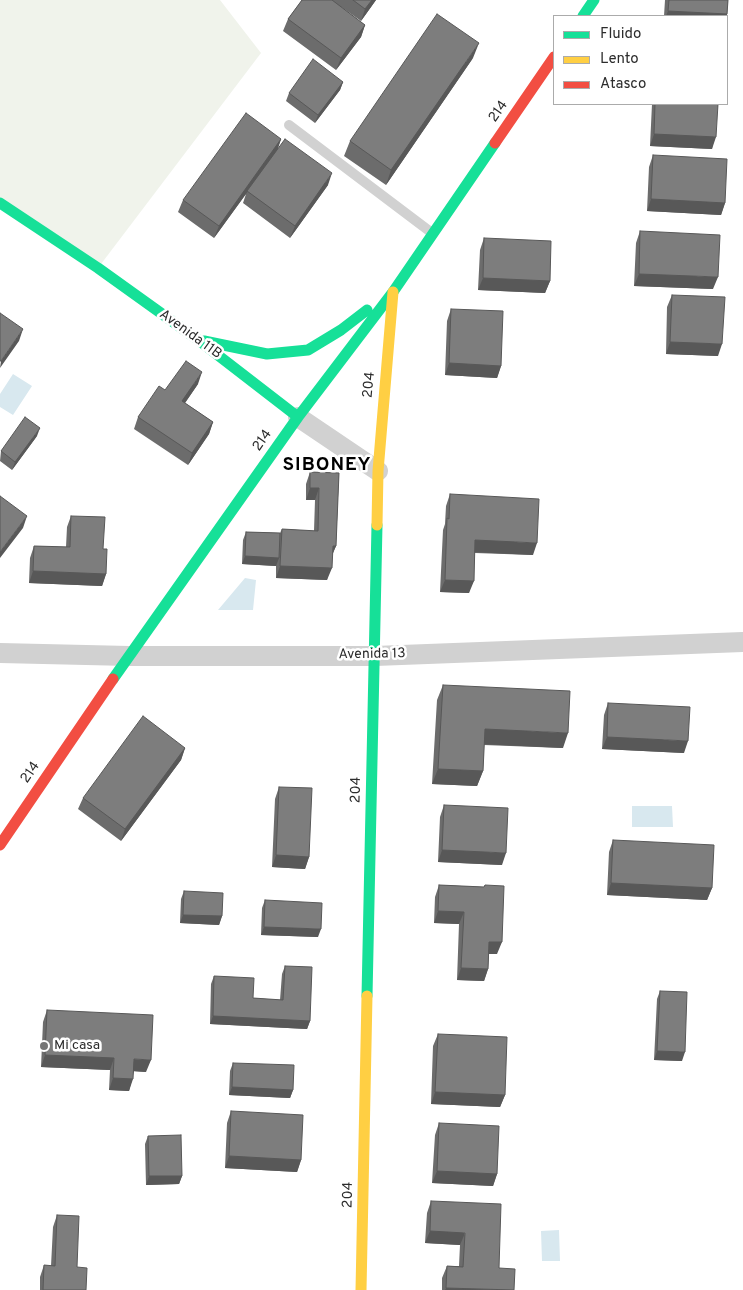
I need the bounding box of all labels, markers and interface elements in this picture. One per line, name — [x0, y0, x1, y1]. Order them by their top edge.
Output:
legend — [553, 15, 728, 105]
text: Fluido — [600, 25, 641, 44]
text: Lento — [600, 50, 639, 69]
text: Atasco — [600, 75, 646, 94]
street label: 214 — [486, 98, 512, 126]
street label: Avenida 11B — [155, 307, 225, 363]
street label: 204 — [360, 371, 380, 399]
street label: 214 — [250, 427, 276, 455]
district label: SIBONEY — [282, 455, 372, 477]
street label: Avenida 13 — [338, 646, 406, 664]
street label: 214 — [18, 759, 44, 787]
street label: 204 — [348, 777, 366, 803]
place label: Mi casa — [54, 1038, 100, 1054]
marker: Mi casa — [38, 1040, 50, 1052]
street label: 204 — [340, 1182, 358, 1208]

